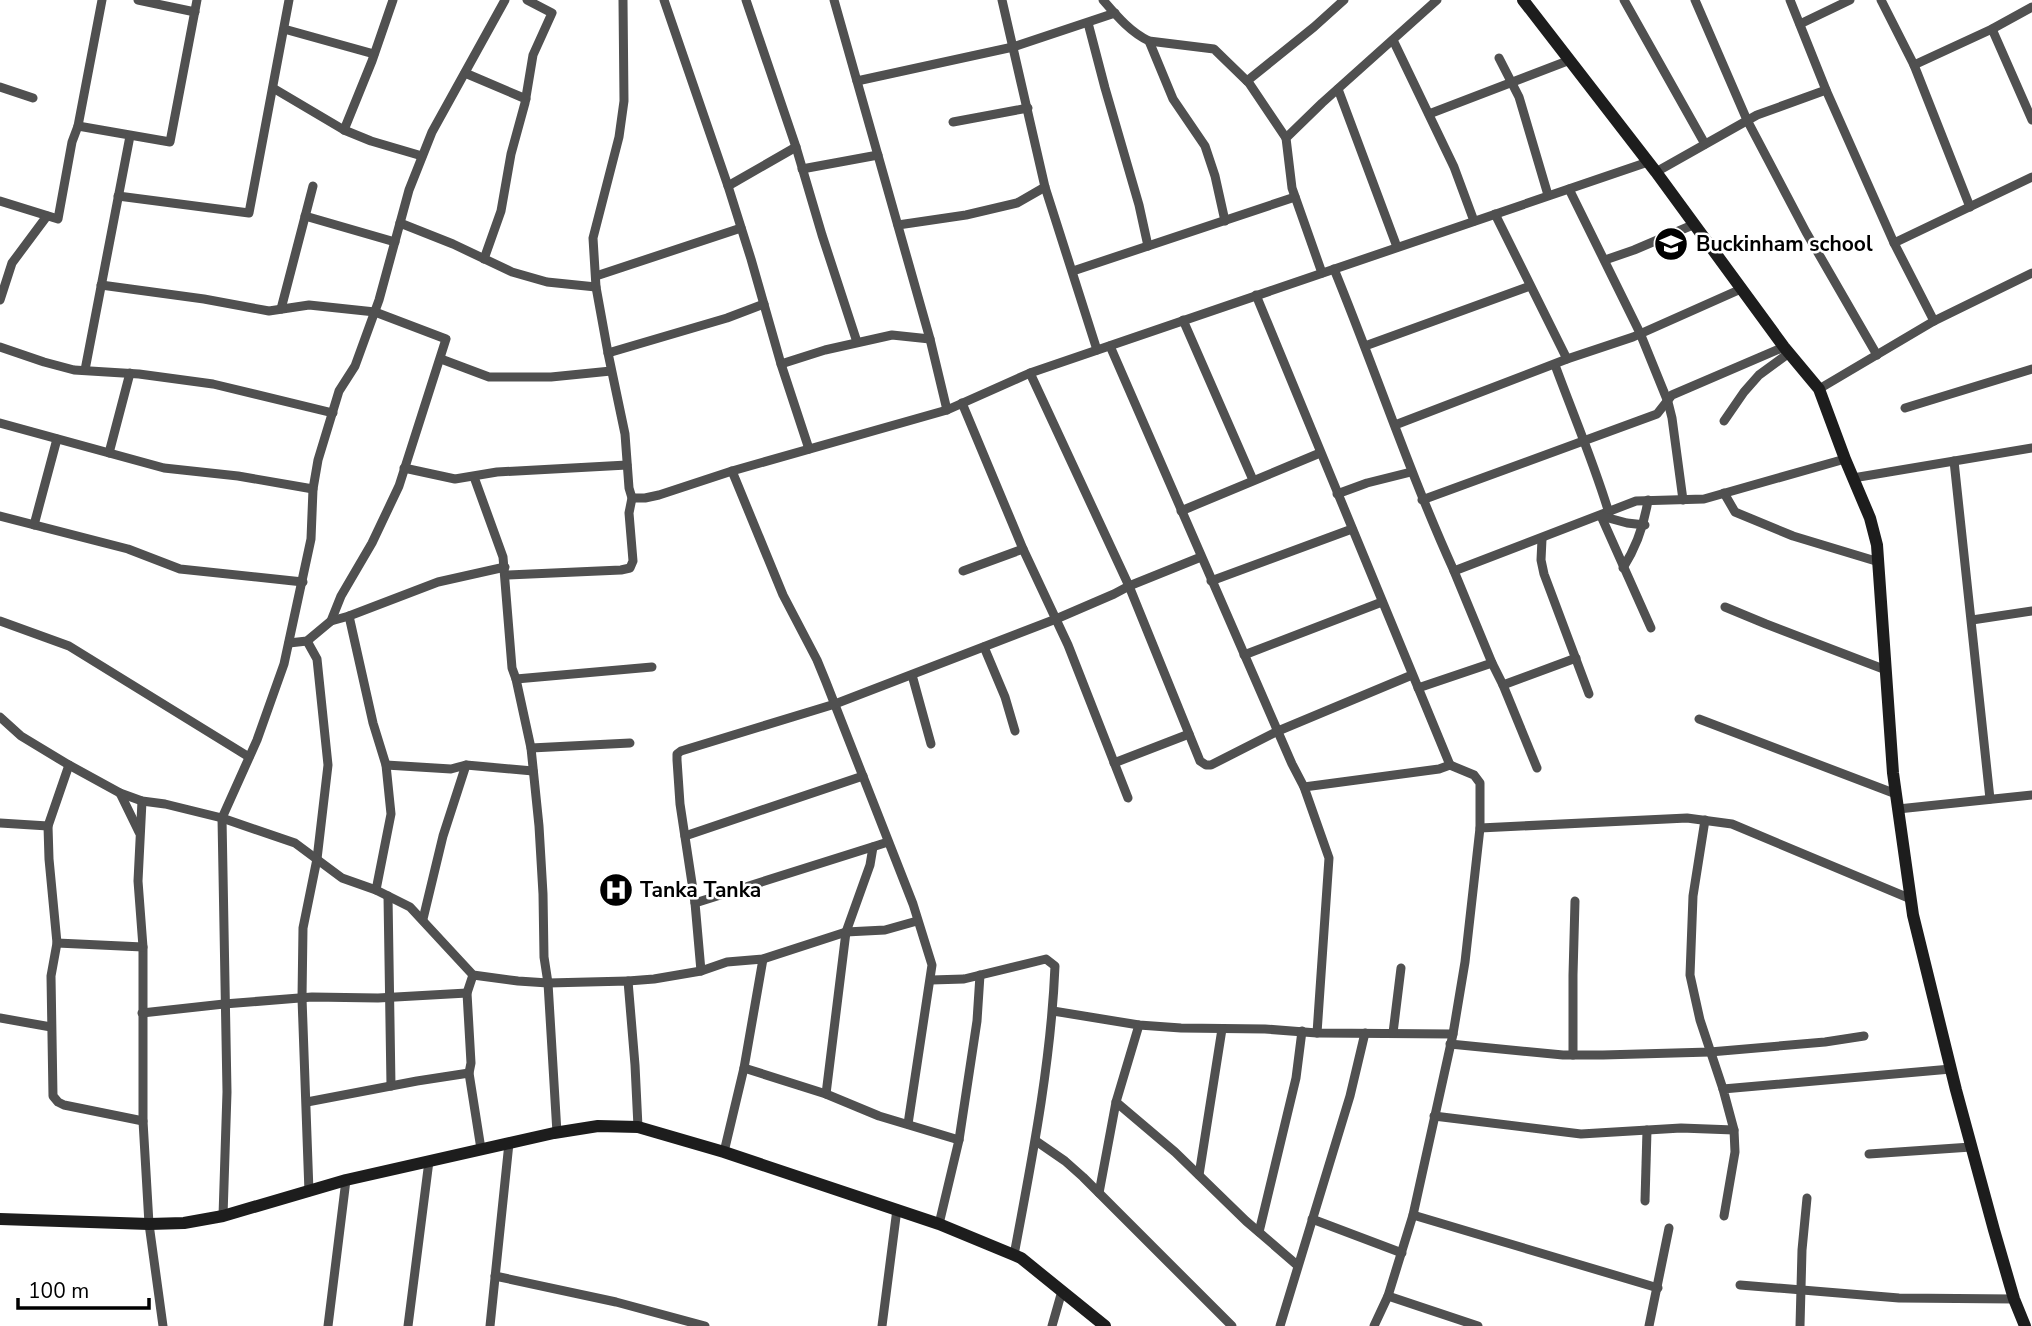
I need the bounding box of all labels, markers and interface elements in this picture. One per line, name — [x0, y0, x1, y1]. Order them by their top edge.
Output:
school or university icon: Buckinham school — [1652, 225, 1690, 263]
place label: Buckinham school — [1696, 230, 1873, 258]
hospital icon: Tanka Tanka — [597, 871, 635, 909]
place label: Tanka Tanka — [640, 876, 761, 904]
scale bar — [18, 1266, 149, 1310]
text: 100 m — [28, 1277, 89, 1305]

